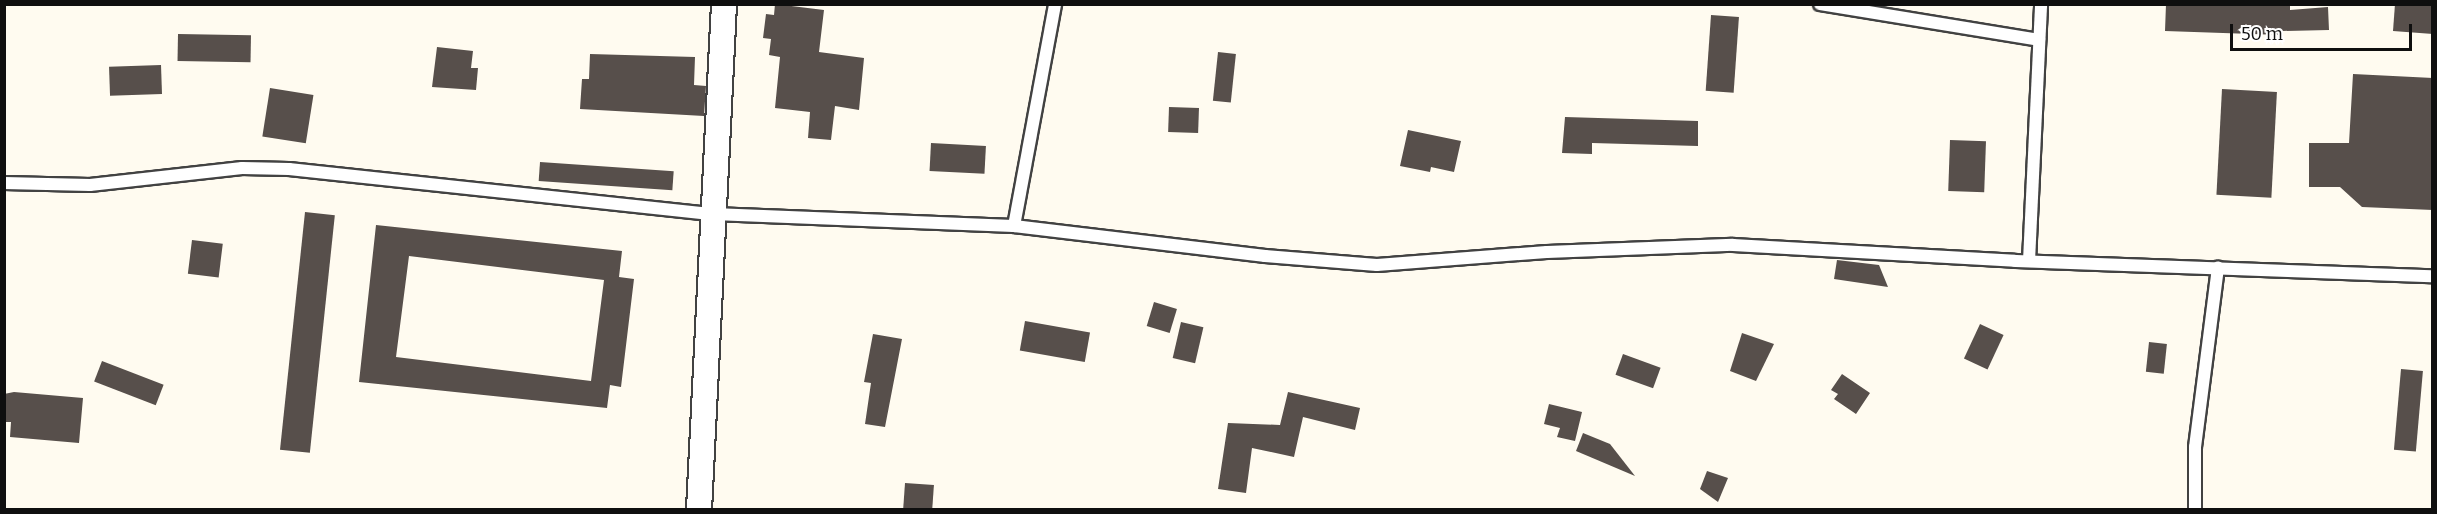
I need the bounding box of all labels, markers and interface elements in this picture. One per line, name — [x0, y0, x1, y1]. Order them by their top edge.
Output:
scale bar — [2233, 12, 2414, 50]
text: 50 m — [2241, 23, 2283, 45]

